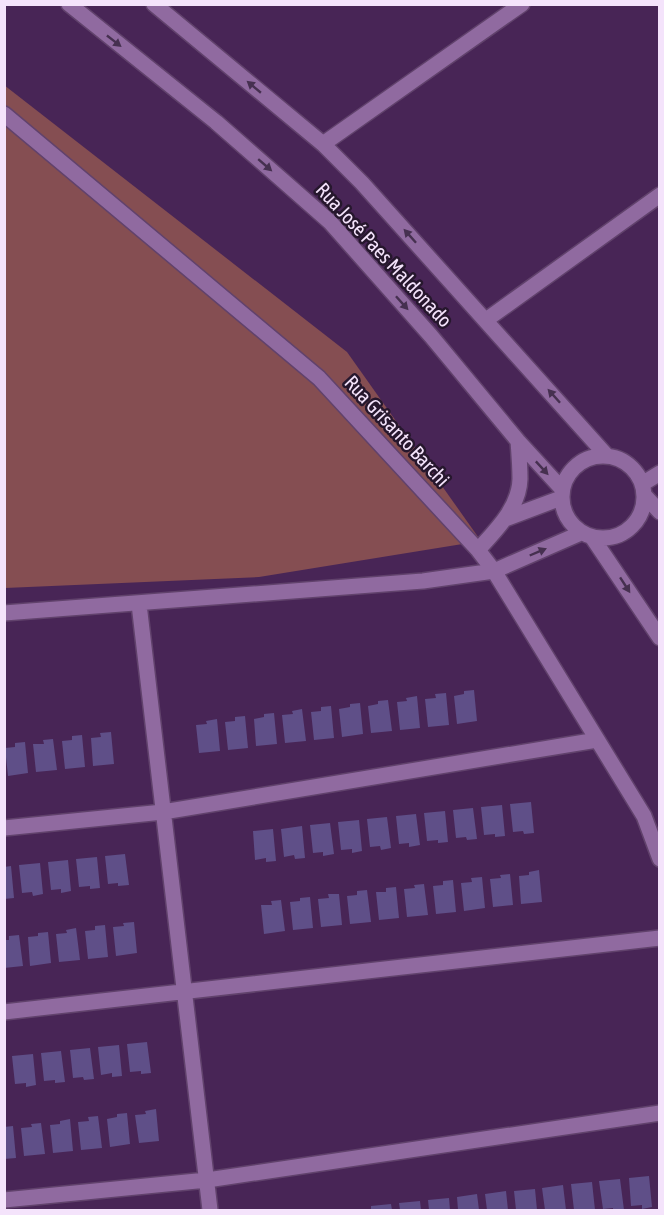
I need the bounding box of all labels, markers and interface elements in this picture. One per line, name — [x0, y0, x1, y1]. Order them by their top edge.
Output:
one-way arrow — [107, 35, 122, 47]
one-way arrow — [247, 81, 262, 94]
one-way arrow — [257, 158, 272, 171]
street label: Rua José Paes Maldonado — [312, 178, 457, 331]
one-way arrow — [403, 228, 417, 243]
one-way arrow — [395, 295, 408, 310]
street label: Rua Grisanto Barchi — [340, 371, 455, 491]
one-way arrow — [548, 389, 562, 403]
one-way arrow — [535, 460, 549, 475]
one-way arrow — [529, 548, 546, 557]
one-way arrow — [620, 577, 631, 594]

